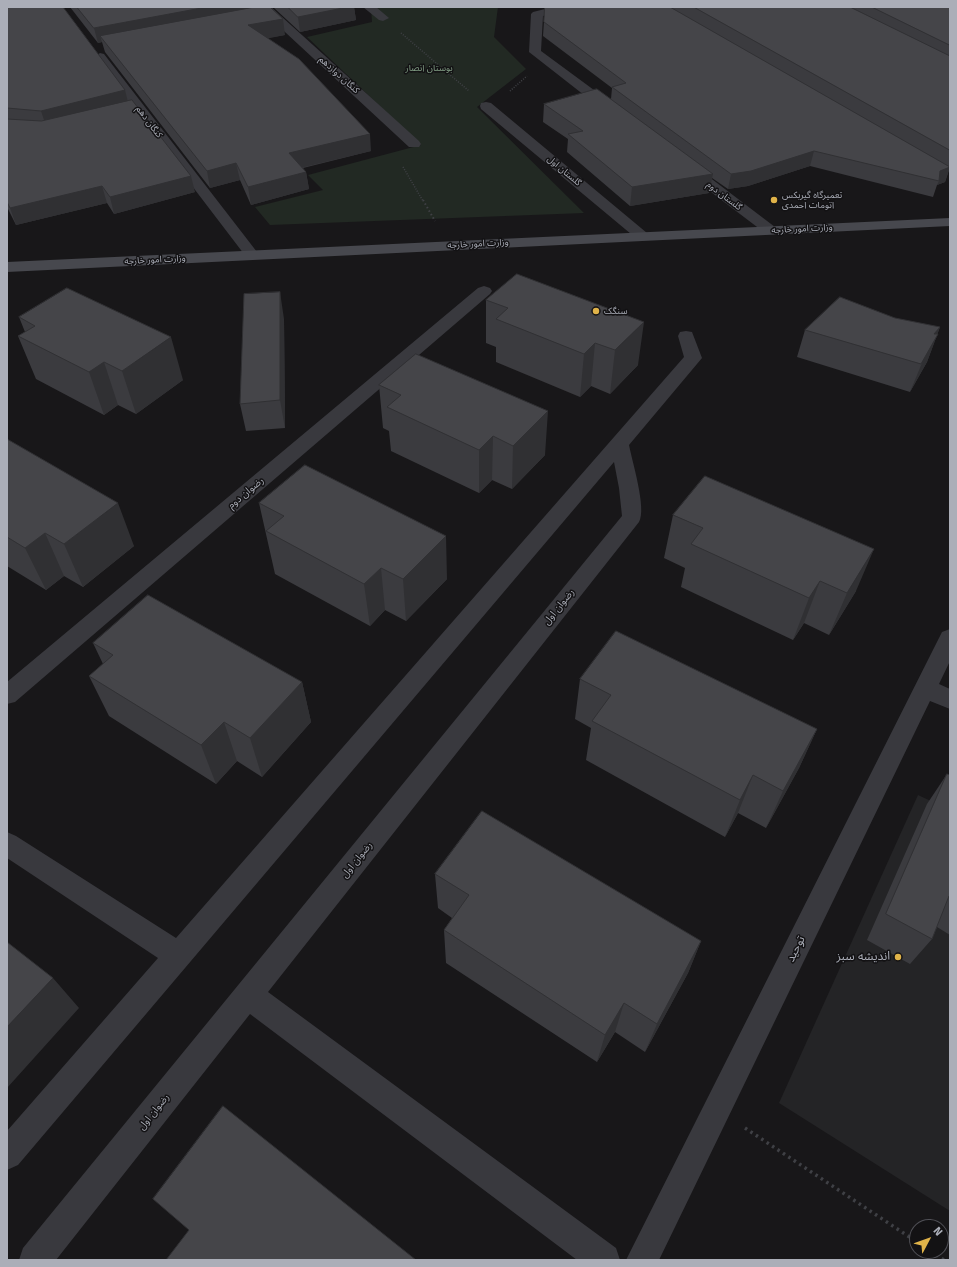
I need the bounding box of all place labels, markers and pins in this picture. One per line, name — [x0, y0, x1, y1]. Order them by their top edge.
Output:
place label: تعمیرگاه گیربکس اتومات احمدی — [782, 190, 842, 211]
marker: تعمیرگاه گیربکس اتومات احمدی — [769, 195, 779, 205]
marker: سنگک — [591, 306, 601, 316]
place label: سنگک — [604, 306, 627, 316]
place label: اندیشه سبز — [836, 950, 890, 964]
marker: اندیشه سبز — [893, 952, 903, 962]

